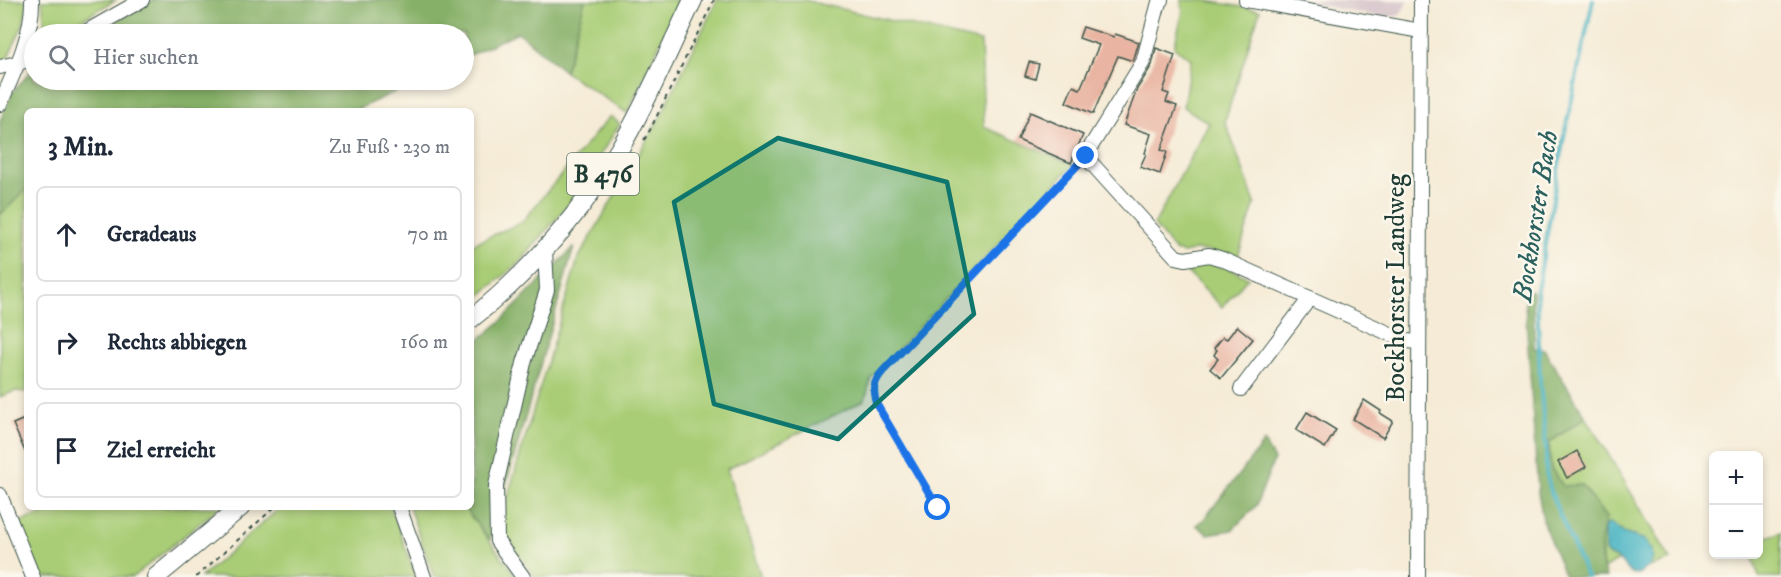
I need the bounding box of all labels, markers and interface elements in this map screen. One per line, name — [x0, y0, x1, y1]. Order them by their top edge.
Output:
search box — [24, 24, 474, 90]
icon: search — [45, 41, 78, 74]
text: Hier suchen — [93, 44, 199, 71]
water label: Bockhorster Bach — [1506, 128, 1566, 305]
text: 3 Min. — [48, 131, 113, 164]
text: Zu Fuß · 230 m — [329, 135, 450, 160]
route end — [1072, 142, 1098, 168]
road number: B 476 — [567, 153, 639, 195]
street label: Bockhorster Landweg — [1380, 174, 1413, 402]
icon: ahead — [50, 218, 83, 251]
text: Geradeaus — [107, 221, 196, 248]
text: 70 m — [407, 222, 448, 247]
icon: right — [50, 326, 83, 359]
text: Rechts abbiegen — [107, 329, 247, 356]
text: 160 m — [400, 330, 448, 355]
icon: arrive — [50, 434, 83, 467]
text: Ziel erreicht — [107, 437, 215, 464]
map controls — [1709, 451, 1763, 559]
button: + — [1709, 451, 1763, 505]
route start — [924, 494, 950, 520]
button: − — [1709, 505, 1763, 559]

